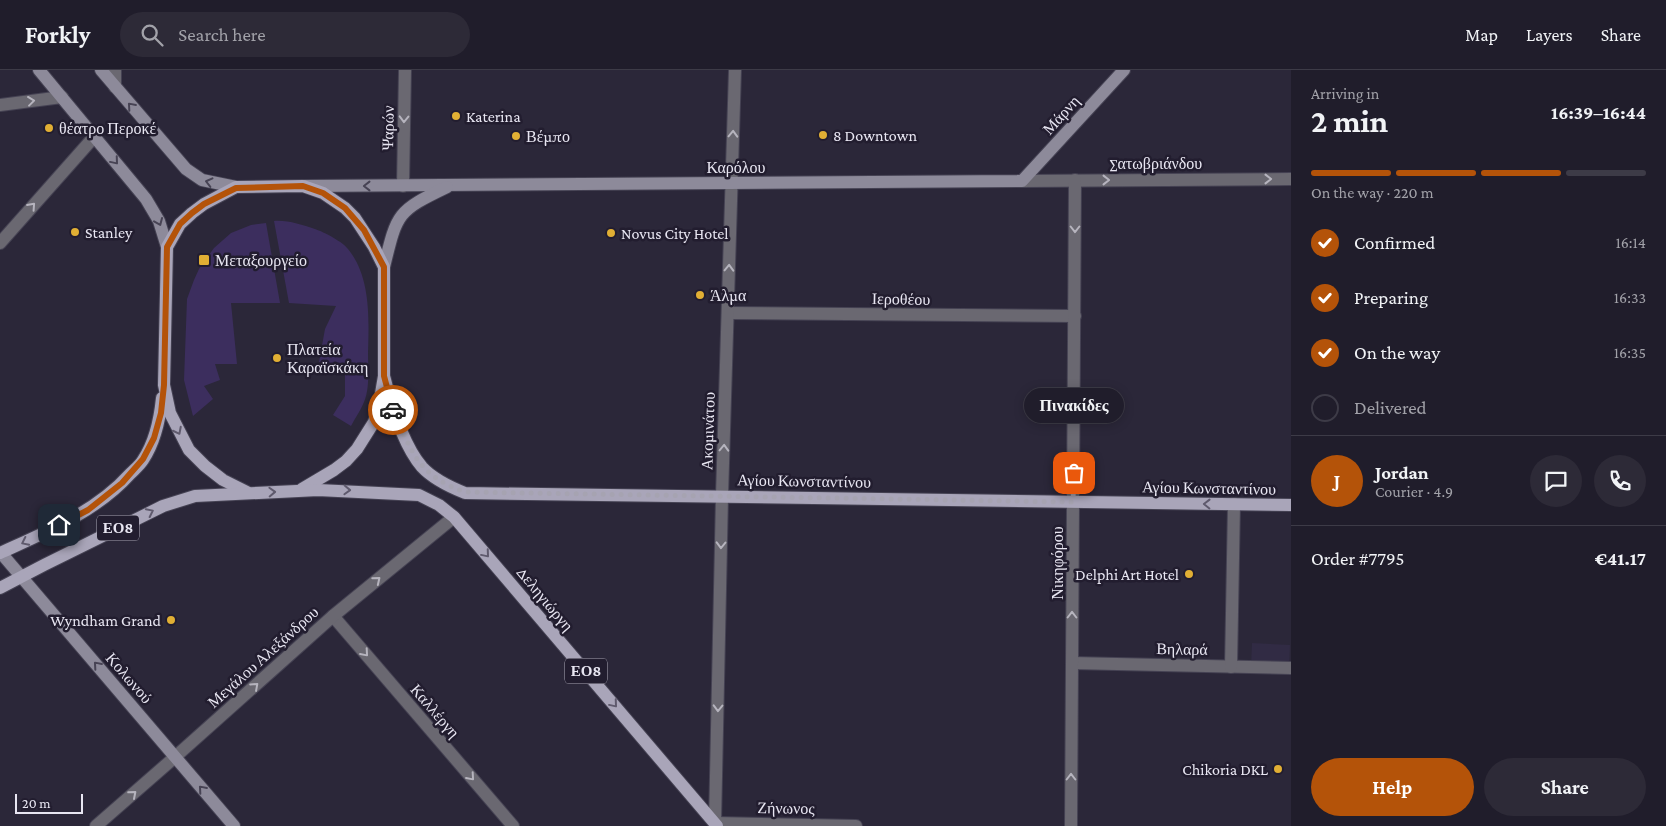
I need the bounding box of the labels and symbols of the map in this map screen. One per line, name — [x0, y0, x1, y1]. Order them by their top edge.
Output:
street label: Μάρνη — [1039, 92, 1084, 139]
one-way arrow — [27, 96, 35, 107]
one-way arrow — [128, 102, 137, 111]
street label: Ψαρών — [379, 105, 398, 151]
place label: Katerina — [466, 108, 521, 125]
marker: Katerina — [450, 110, 462, 122]
one-way arrow — [399, 115, 409, 123]
place label: θέατρο Περοκέ — [59, 120, 157, 138]
marker: θέατρο Περοκέ — [43, 122, 55, 134]
place label: 8 Downtown — [833, 127, 917, 144]
place label: Βέμπο — [526, 128, 570, 146]
marker: 8 Downtown — [817, 129, 829, 141]
marker: Βέμπο — [510, 130, 522, 142]
one-way arrow — [728, 130, 738, 138]
street label: Σατωβριάνδου — [1110, 155, 1202, 173]
one-way arrow — [109, 156, 118, 165]
street label: Καρόλου — [706, 159, 766, 177]
one-way arrow — [1265, 174, 1273, 184]
one-way arrow — [1102, 175, 1110, 185]
one-way arrow — [206, 177, 214, 187]
one-way arrow — [363, 181, 370, 191]
one-way arrow — [27, 203, 36, 212]
one-way arrow — [152, 217, 163, 226]
place label: Stanley — [85, 224, 133, 242]
place label: Novus City Hotel — [621, 225, 729, 243]
marker: Stanley — [69, 226, 81, 238]
one-way arrow — [1070, 226, 1080, 233]
marker: Novus City Hotel — [605, 227, 617, 239]
place label: Μεταξουργείο — [215, 252, 307, 270]
marker: Μεταξουργείο — [197, 253, 211, 267]
one-way arrow — [724, 263, 734, 271]
place label: Άλμα — [710, 287, 747, 305]
marker: Άλμα — [694, 289, 706, 301]
street label: Ιεροθέου — [872, 290, 930, 309]
place label: Πλατεία Καραϊσκάκη — [287, 341, 368, 377]
marker: Πλατεία Καραϊσκάκη — [271, 352, 283, 364]
courier — [368, 385, 418, 435]
callout: Πινακίδες — [1024, 388, 1124, 423]
street label: Ακομινάτου — [698, 392, 719, 470]
one-way arrow — [172, 426, 182, 435]
one-way arrow — [718, 443, 729, 451]
pin — [1053, 452, 1095, 494]
street label: Αγίου Κωνσταντίνου — [737, 471, 871, 492]
street label: Αγίου Κωνσταντίνου — [1142, 478, 1276, 499]
one-way arrow — [343, 485, 351, 496]
one-way arrow — [269, 486, 277, 497]
one-way arrow — [1203, 499, 1211, 509]
pin — [38, 504, 80, 546]
one-way arrow — [145, 508, 154, 518]
road number: ΕΟ8 — [97, 516, 139, 540]
street label: Νικηφόρου — [1049, 526, 1067, 600]
one-way arrow — [21, 535, 30, 546]
one-way arrow — [716, 542, 726, 549]
one-way arrow — [480, 548, 488, 557]
street label: Δεληγιώργη — [513, 564, 577, 635]
place label: Delphi Art Hotel — [1075, 566, 1179, 584]
marker: Delphi Art Hotel — [1183, 568, 1195, 580]
one-way arrow — [372, 576, 381, 585]
street label: Μεγάλου Αλεξάνδρου — [204, 603, 322, 712]
one-way arrow — [1067, 611, 1077, 618]
place label: Wyndham Grand — [50, 612, 162, 630]
marker: Wyndham Grand — [165, 614, 177, 626]
street label: Βηλαρά — [1156, 640, 1209, 659]
one-way arrow — [359, 648, 368, 657]
street label: Κολωνού — [103, 649, 155, 707]
road number: ΕΟ8 — [565, 658, 607, 684]
one-way arrow — [94, 662, 103, 671]
street label: Καλλέργη — [407, 681, 463, 742]
one-way arrow — [249, 683, 258, 692]
one-way arrow — [608, 699, 617, 708]
one-way arrow — [712, 704, 723, 712]
place label: Chikoria DKL — [1182, 761, 1268, 778]
marker: Chikoria DKL — [1272, 763, 1284, 775]
one-way arrow — [465, 771, 474, 780]
one-way arrow — [1066, 773, 1076, 781]
one-way arrow — [200, 786, 208, 795]
scale bar — [15, 791, 82, 814]
one-way arrow — [127, 791, 136, 800]
street label: Ζήνωνος — [757, 799, 816, 818]

